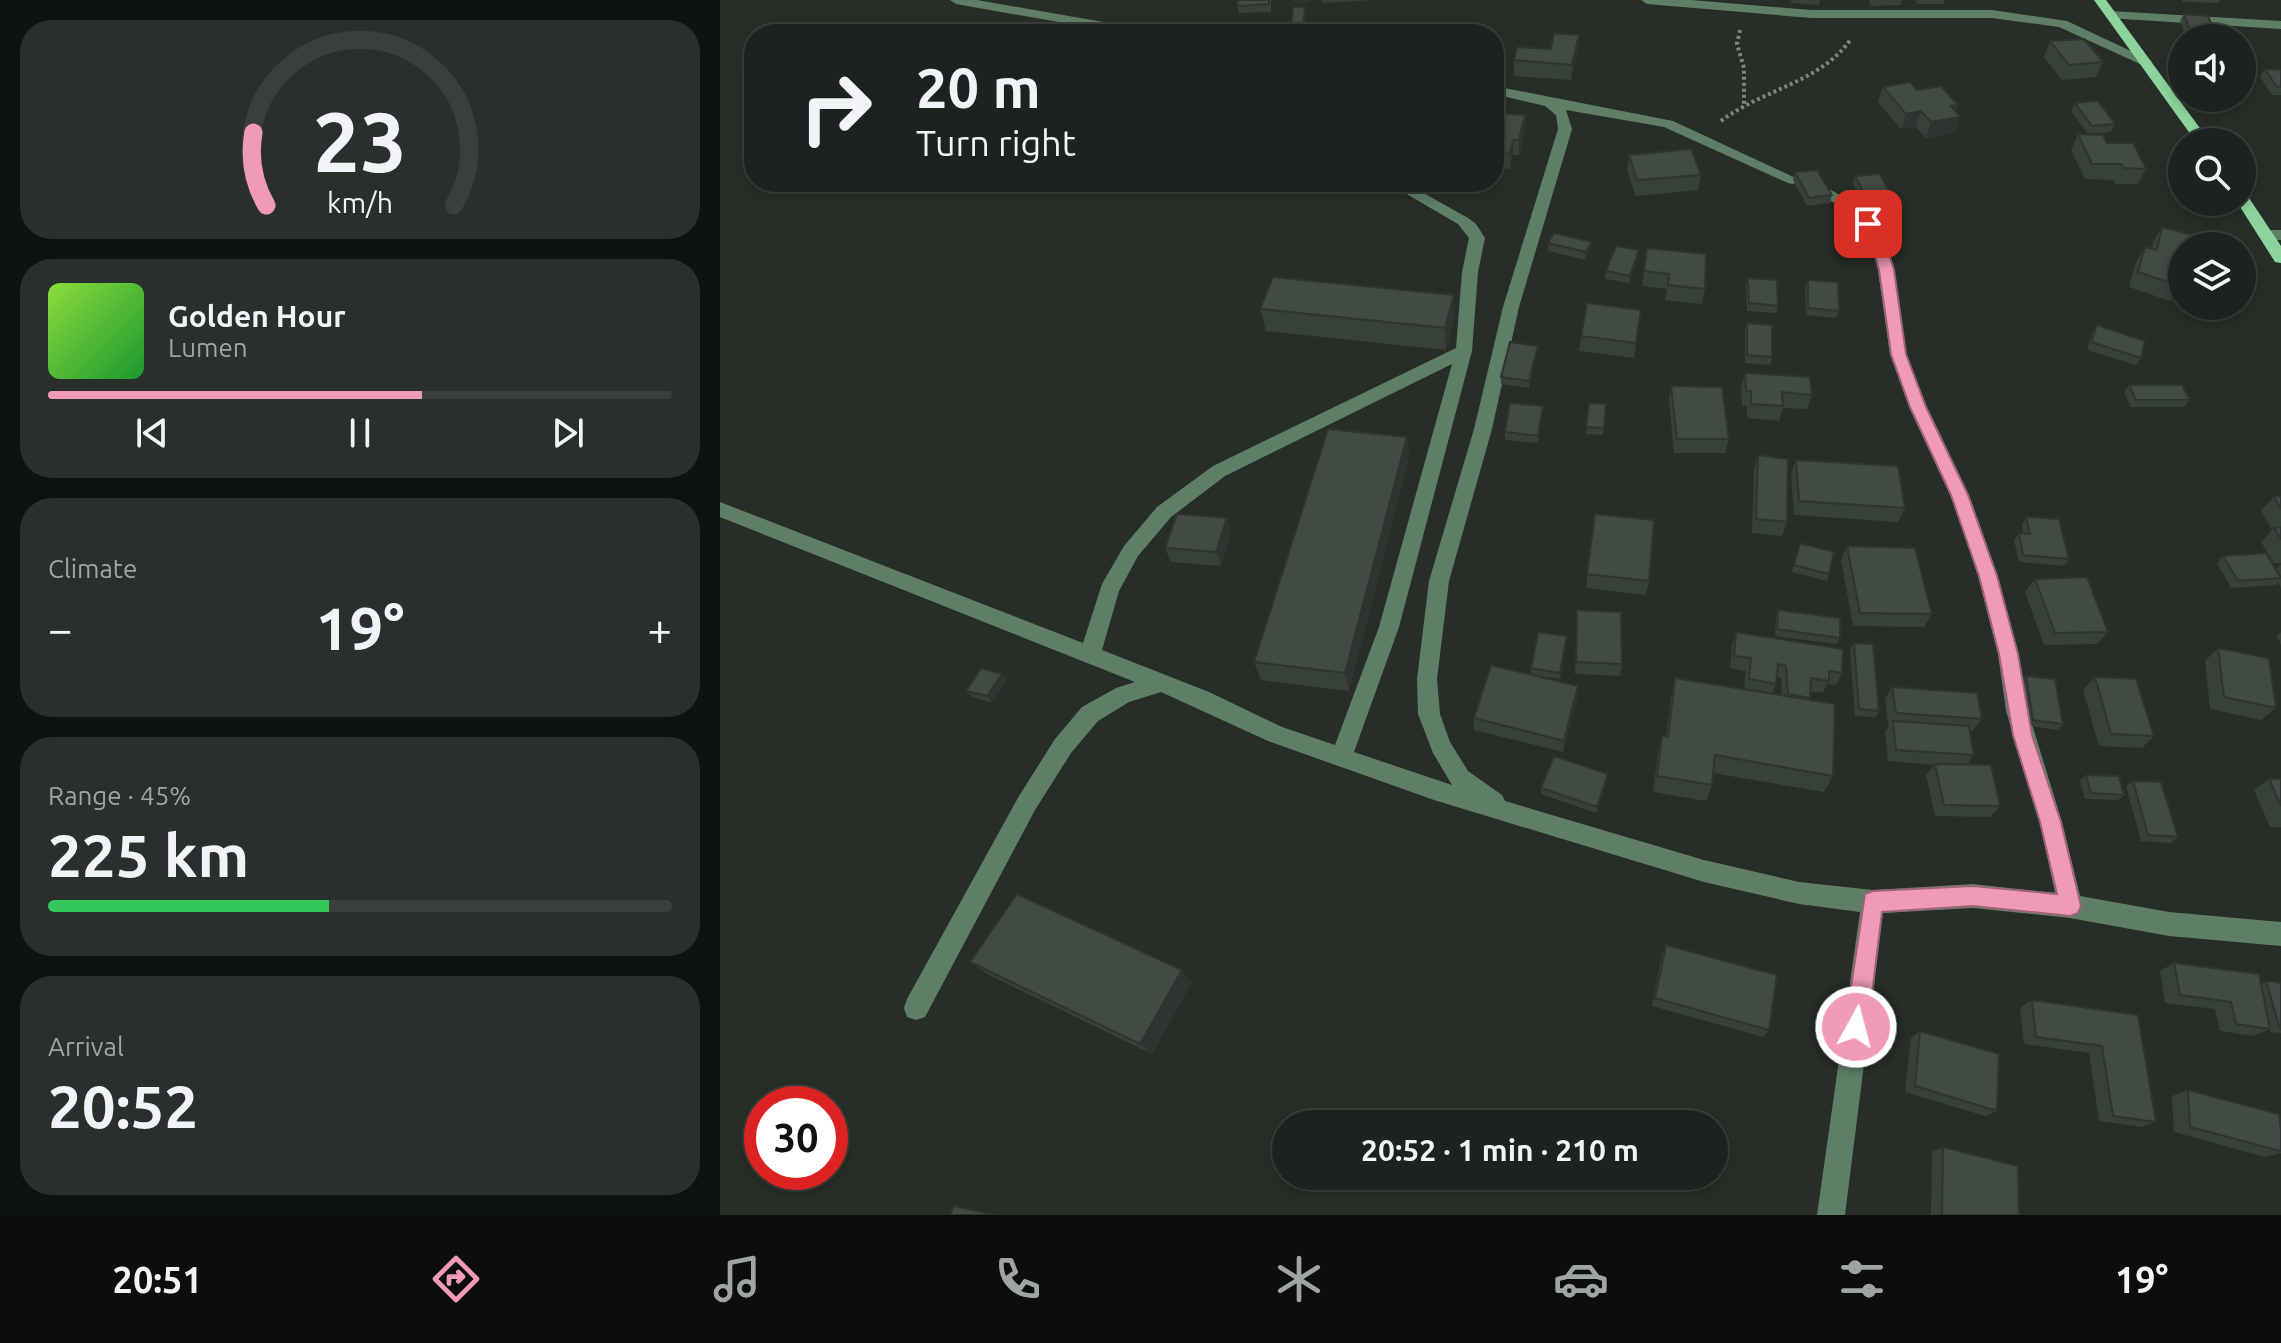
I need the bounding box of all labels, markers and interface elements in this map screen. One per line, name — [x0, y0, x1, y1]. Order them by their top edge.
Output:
map controls — [2168, 24, 2256, 320]
button: sound — [2168, 24, 2256, 112]
icon: right — [784, 56, 888, 160]
text: 20 m — [916, 56, 1041, 119]
text: 23 — [313, 93, 407, 187]
text: Turn right — [916, 122, 1076, 163]
button: search — [2168, 128, 2256, 216]
text: km/h — [327, 186, 393, 218]
pin — [1834, 190, 1902, 258]
icon: arrive — [1846, 202, 1890, 246]
button: layers — [2168, 232, 2256, 320]
text: Golden Hour — [168, 299, 346, 333]
text: Lumen — [168, 333, 248, 362]
icon: previous — [130, 411, 174, 455]
icon: pause — [338, 411, 382, 455]
icon: next — [546, 411, 590, 455]
text: Climate — [48, 554, 137, 583]
text: 19° — [316, 594, 404, 661]
text: − — [48, 604, 73, 653]
text: + — [647, 604, 672, 653]
text: Range · 45% — [48, 781, 191, 810]
text: 225 km — [48, 821, 249, 888]
position arrow — [1814, 985, 1898, 1069]
text: Arrival — [48, 1032, 124, 1061]
text: 20:52 — [48, 1072, 198, 1139]
speed limit sign: 30 — [744, 1086, 848, 1190]
text: 20:52 · 1 min · 210 m — [1361, 1133, 1639, 1167]
icon: directions — [428, 1251, 484, 1307]
icon: music — [709, 1251, 765, 1307]
icon: phone — [990, 1251, 1046, 1307]
icon: climate — [1271, 1251, 1327, 1307]
icon: car — [1553, 1251, 1609, 1307]
icon: filters — [1834, 1251, 1890, 1307]
text: 20:51 — [113, 1259, 203, 1300]
text: 19° — [2115, 1259, 2168, 1300]

